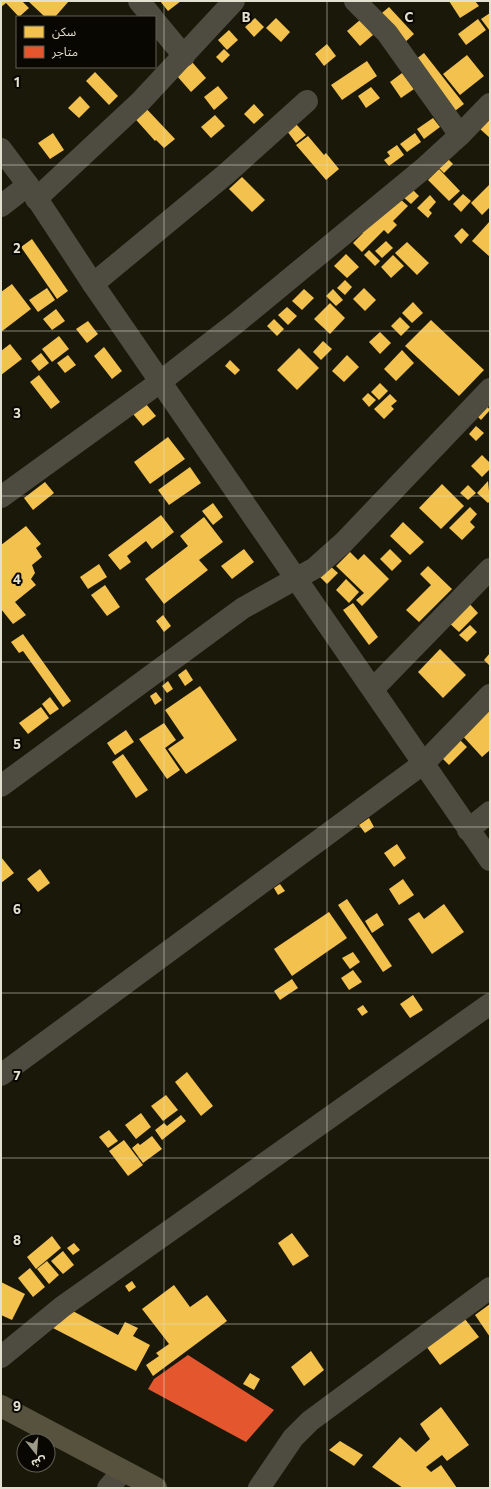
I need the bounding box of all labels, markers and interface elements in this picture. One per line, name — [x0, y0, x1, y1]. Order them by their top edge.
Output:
text: B — [242, 9, 251, 25]
text: C — [405, 9, 414, 25]
legend — [16, 16, 156, 68]
text: سكن — [52, 24, 76, 39]
text: متاجر — [51, 44, 78, 59]
text: 1 — [14, 74, 20, 90]
text: 2 — [13, 240, 21, 256]
text: 3 — [13, 405, 21, 421]
text: 4 — [13, 571, 21, 587]
text: 5 — [13, 736, 21, 752]
text: 6 — [13, 901, 21, 917]
text: 7 — [13, 1067, 21, 1083]
text: 8 — [13, 1232, 21, 1248]
text: 9 — [13, 1398, 21, 1414]
north arrow — [16, 1433, 56, 1473]
text: ش — [30, 1454, 48, 1471]

